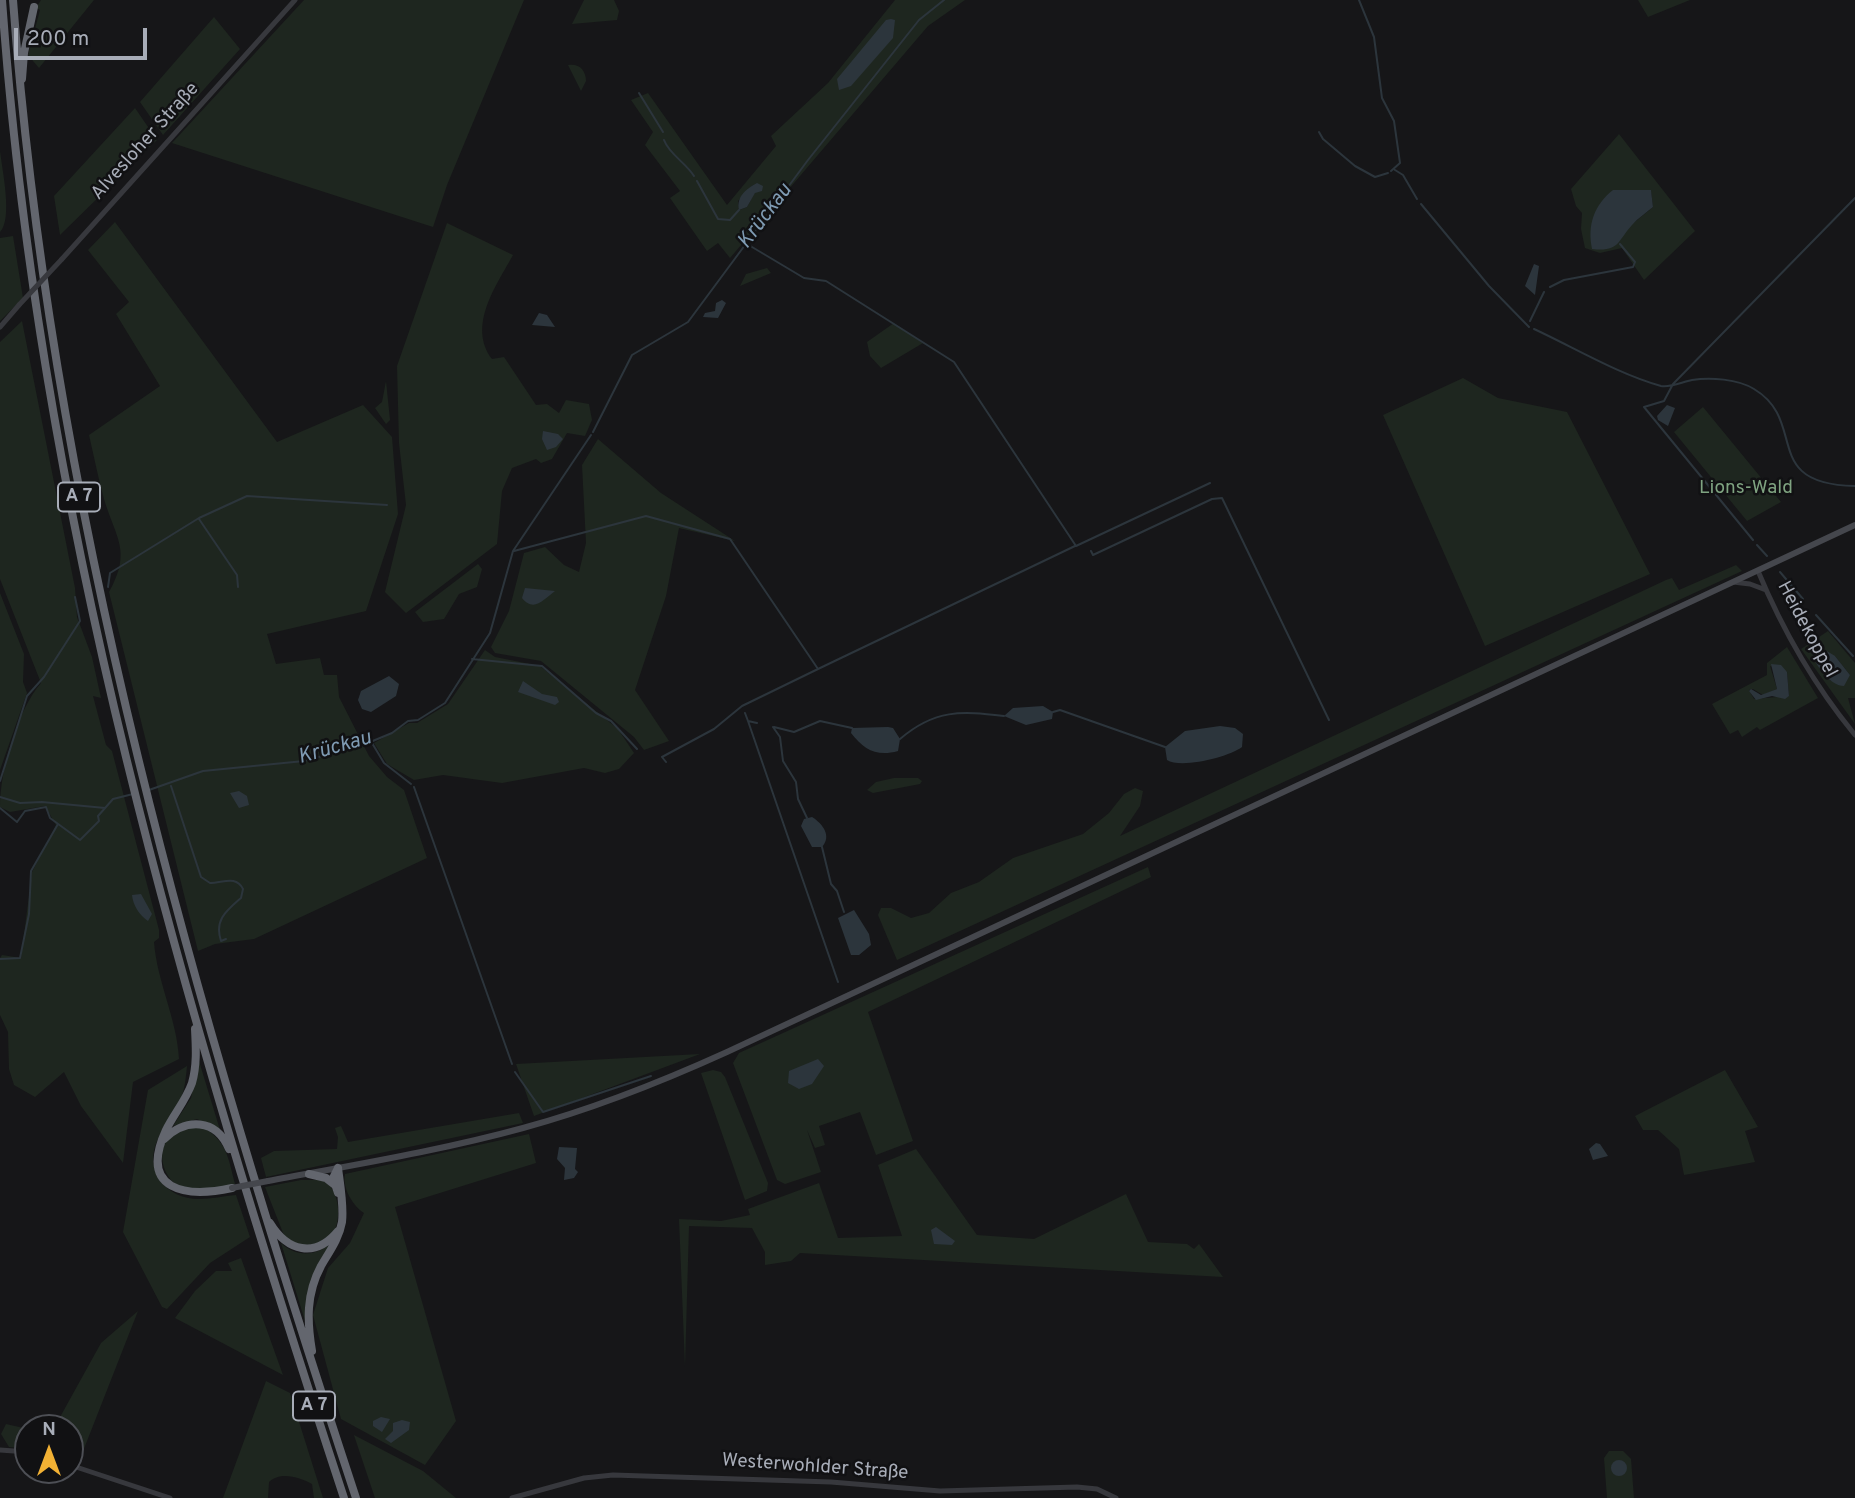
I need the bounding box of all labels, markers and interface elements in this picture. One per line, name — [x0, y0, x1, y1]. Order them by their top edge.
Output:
scale bar — [18, 14, 150, 58]
text: 200 m — [27, 26, 89, 53]
street label: Alvesloher Straße — [87, 78, 205, 206]
water label: Krückau — [733, 179, 799, 255]
park label: Lions-Wald — [1699, 478, 1793, 500]
road number: A 7 — [58, 482, 100, 512]
street label: Heidekoppel — [1771, 578, 1841, 682]
water label: Krückau — [295, 727, 375, 771]
road number: A 7 — [293, 1392, 335, 1420]
north arrow — [14, 1414, 84, 1484]
text: N — [42, 1418, 56, 1442]
street label: Westerwohlder Straße — [721, 1450, 909, 1486]

